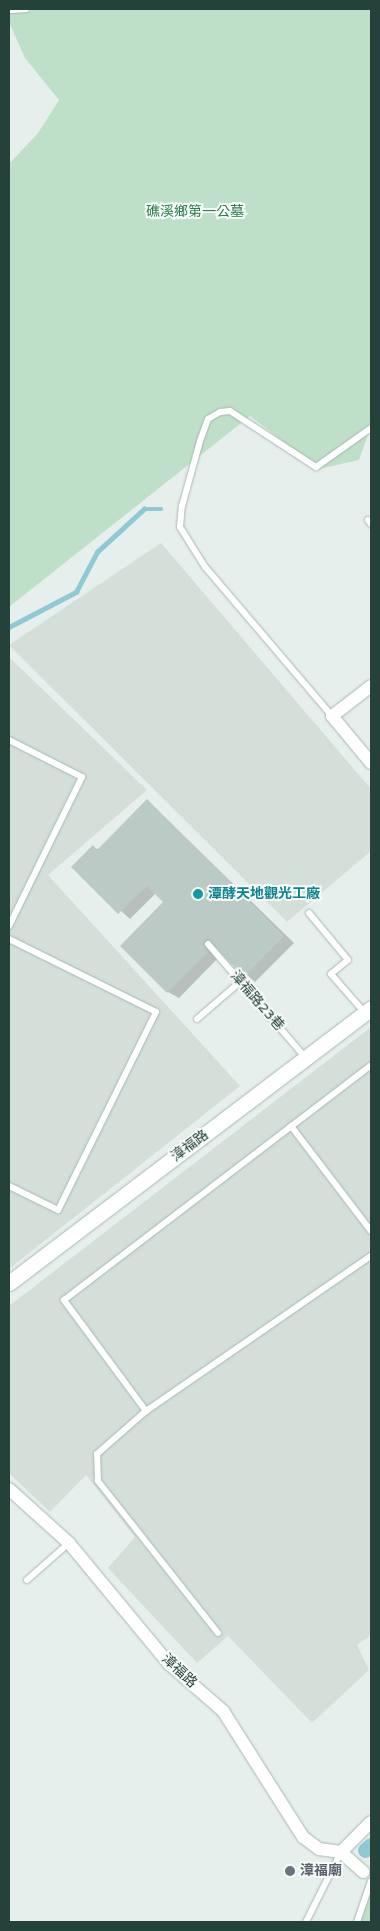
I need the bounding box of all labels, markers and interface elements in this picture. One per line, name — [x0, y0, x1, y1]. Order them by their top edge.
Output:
park label: 礁溪鄉第一公墓 — [146, 204, 244, 220]
place label: 潭酵天地觀光工廠 — [208, 886, 320, 902]
marker: 潭酵天地觀光工廠 — [192, 888, 204, 900]
street label: 漳福路23巷 — [227, 968, 287, 1034]
street label: 漳福路 — [168, 1127, 212, 1165]
street label: 漳福路 — [158, 1651, 200, 1691]
place label: 漳福廟 — [300, 1863, 342, 1879]
marker: 漳福廟 — [284, 1865, 296, 1877]

